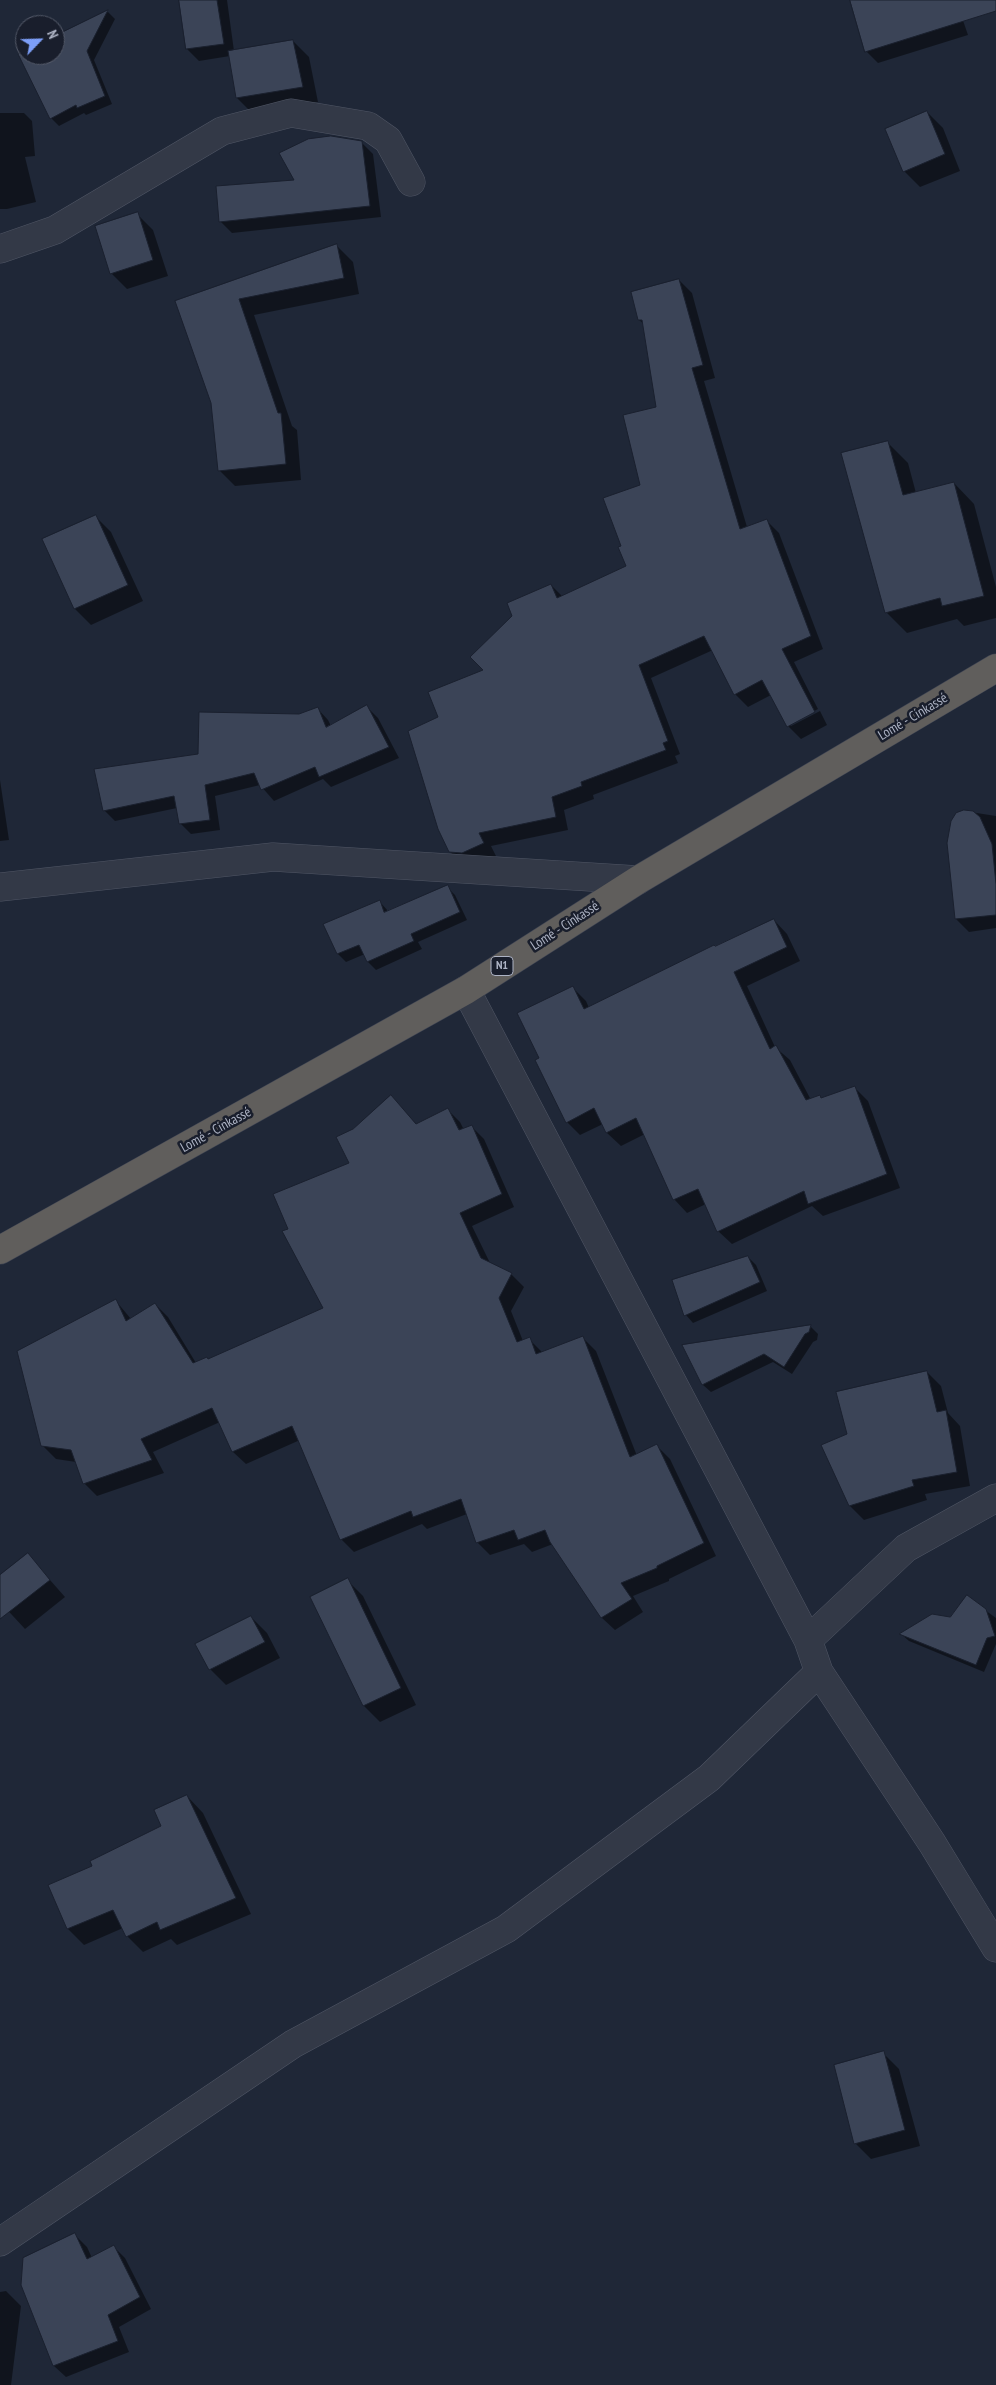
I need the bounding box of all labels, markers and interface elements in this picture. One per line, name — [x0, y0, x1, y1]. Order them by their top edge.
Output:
north arrow — [15, 15, 65, 65]
text: N — [43, 27, 63, 41]
street label: Lomé - Cinkassé — [875, 690, 951, 744]
street label: Lomé - Cinkassé — [528, 898, 602, 954]
road number: N1 — [491, 956, 513, 976]
street label: Lomé - Cinkassé — [178, 1104, 254, 1156]

